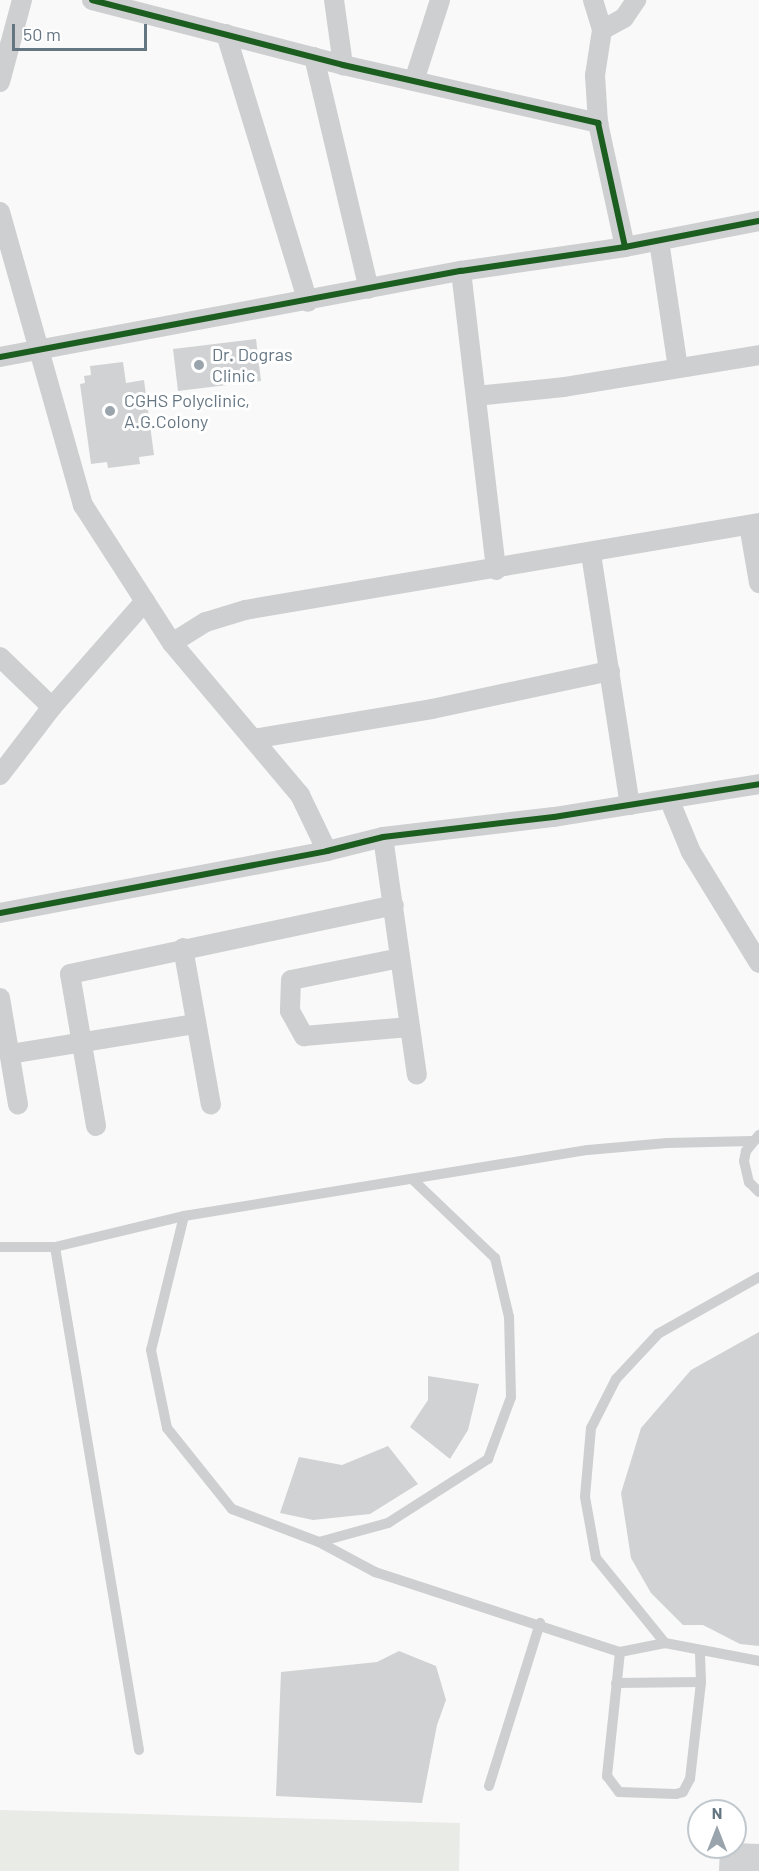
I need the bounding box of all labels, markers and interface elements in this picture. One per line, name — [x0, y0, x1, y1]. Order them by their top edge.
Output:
scale bar — [15, 12, 150, 50]
text: 50 m — [23, 23, 61, 45]
place label: Dr. Dogras Clinic — [212, 344, 293, 386]
marker: Dr. Dogras Clinic — [190, 356, 208, 374]
place label: CGHS Polyclinic, A.G.Colony — [124, 390, 250, 432]
marker: CGHS Polyclinic, A.G.Colony — [101, 402, 119, 420]
north arrow — [687, 1799, 747, 1859]
text: N — [712, 1803, 722, 1822]

